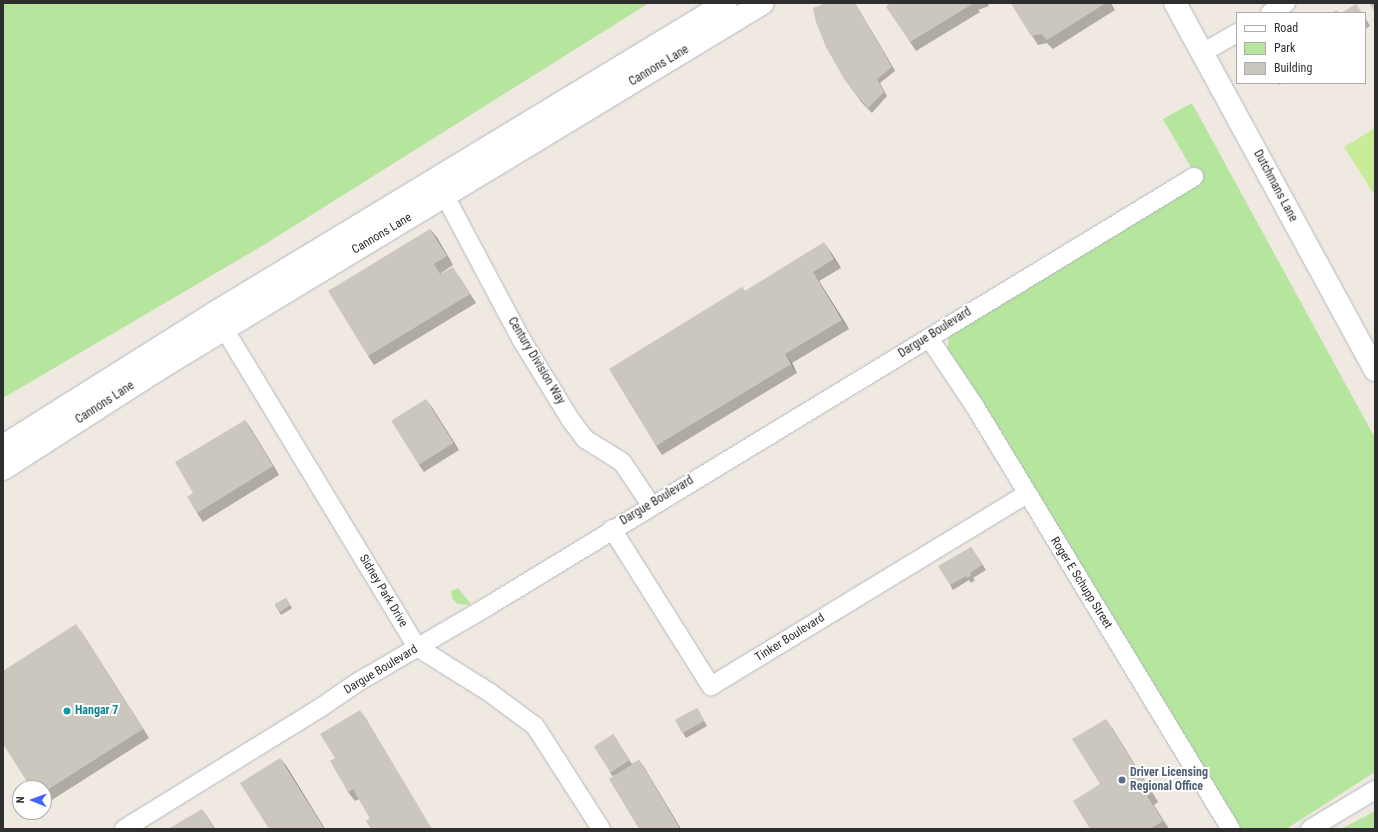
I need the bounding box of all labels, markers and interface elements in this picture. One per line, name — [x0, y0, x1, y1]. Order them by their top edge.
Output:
legend — [1236, 12, 1366, 84]
text: Road — [1274, 21, 1298, 35]
text: Park — [1274, 41, 1295, 55]
street label: Cannons Lane — [627, 43, 691, 89]
text: Building — [1274, 61, 1312, 75]
street label: Dutchmans Lane — [1250, 148, 1300, 224]
street label: Cannons Lane — [350, 211, 414, 257]
street label: Dargue Boulevard — [896, 305, 974, 361]
street label: Century Division Way — [504, 315, 568, 407]
street label: Cannons Lane — [73, 379, 137, 427]
street label: Dargue Boulevard — [618, 473, 696, 529]
street label: Roger E Schupp Street — [1047, 535, 1115, 631]
street label: Sidney Park Drive — [356, 552, 410, 630]
street label: Tinker Boulevard — [753, 611, 827, 665]
street label: Dargue Boulevard — [342, 642, 420, 698]
place label: Hangar 7 — [75, 704, 118, 718]
marker: Hangar 7 — [62, 706, 72, 716]
place label: Driver Licensing Regional Office — [1130, 766, 1208, 794]
marker: Driver Licensing Regional Office — [1117, 775, 1127, 785]
north arrow — [12, 780, 52, 820]
text: N — [14, 796, 27, 803]

